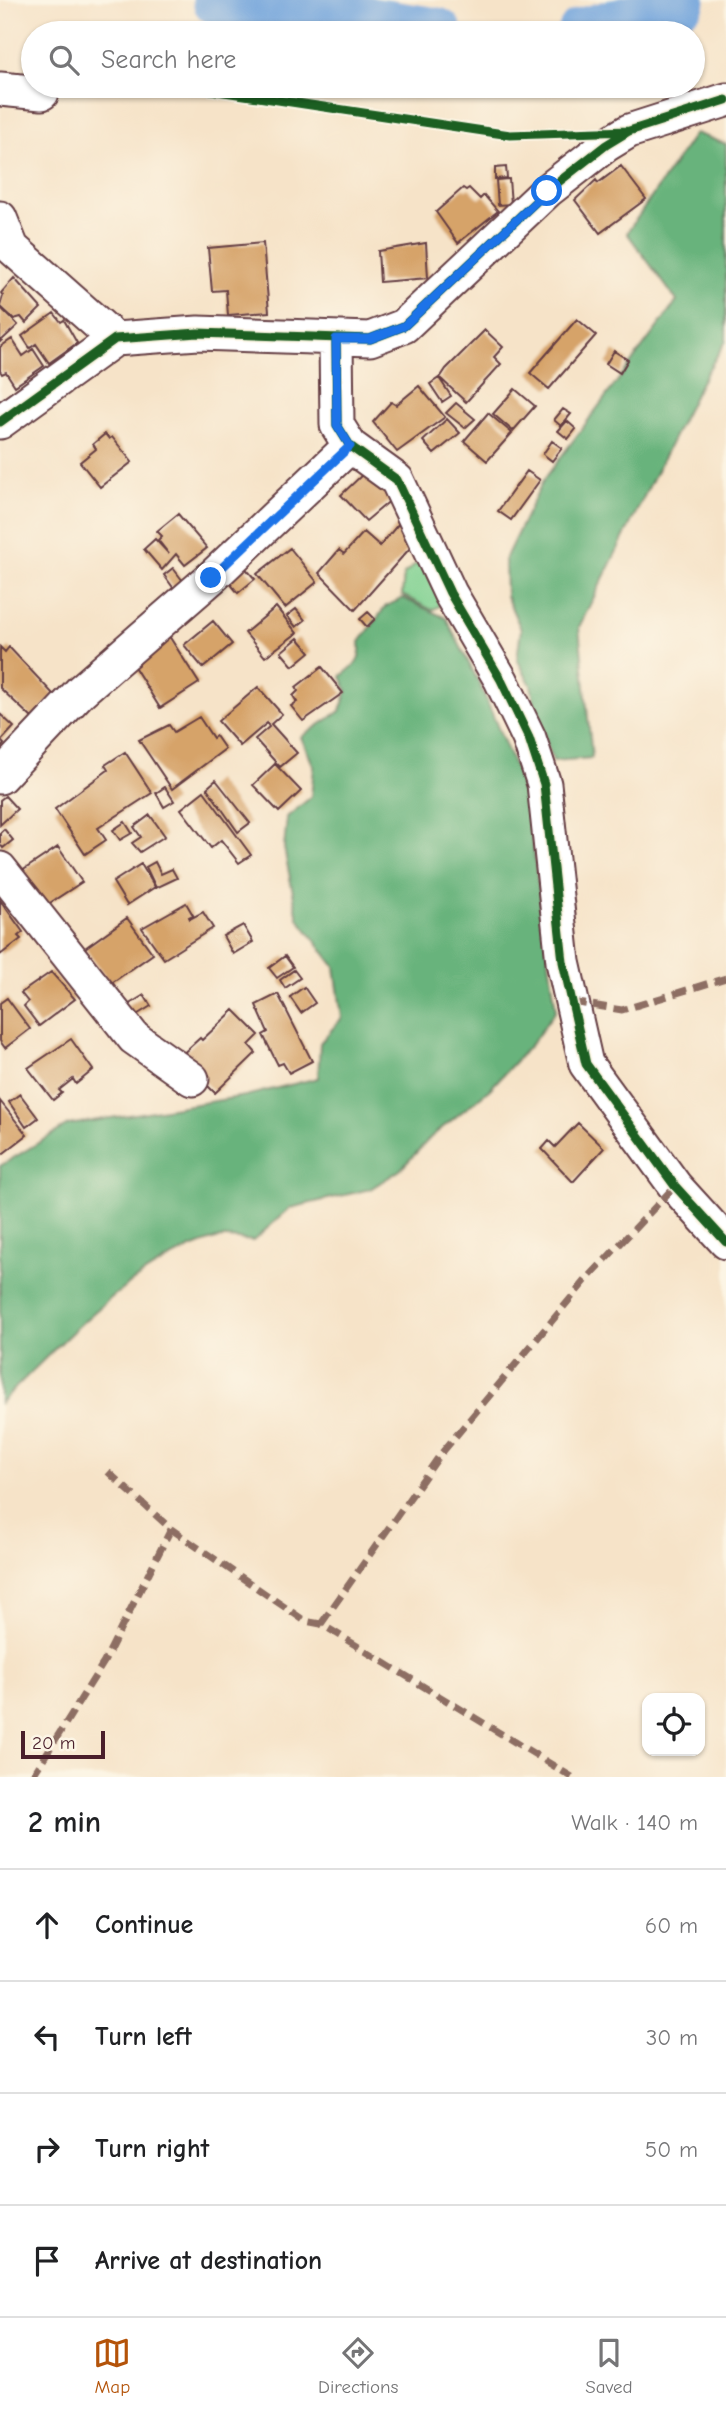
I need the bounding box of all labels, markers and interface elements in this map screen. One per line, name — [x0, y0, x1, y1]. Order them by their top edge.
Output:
search box — [21, 21, 705, 98]
icon: search — [45, 41, 83, 79]
text: Search here — [101, 45, 236, 75]
route start — [531, 175, 562, 206]
route end — [195, 562, 226, 593]
map controls — [642, 1693, 705, 1756]
button: locate — [642, 1693, 705, 1756]
scale bar — [21, 1728, 105, 1760]
text: 20 m — [32, 1732, 76, 1754]
text: 2 min — [28, 1805, 101, 1840]
text: Walk · 140 m — [571, 1809, 698, 1836]
icon: ahead — [28, 1906, 66, 1944]
text: Continue — [95, 1910, 193, 1940]
text: 60 m — [645, 1912, 698, 1939]
icon: left — [28, 2018, 66, 2056]
text: Turn left — [95, 2022, 192, 2052]
text: 30 m — [646, 2024, 698, 2051]
icon: right — [28, 2130, 66, 2168]
text: Turn right — [95, 2134, 209, 2164]
text: 50 m — [645, 2136, 698, 2163]
icon: arrive — [28, 2242, 66, 2280]
text: Arrive at destination — [95, 2246, 322, 2276]
tab: Map — [93, 2334, 131, 2398]
tab: Directions — [318, 2334, 398, 2398]
tab: Saved — [585, 2334, 633, 2398]

